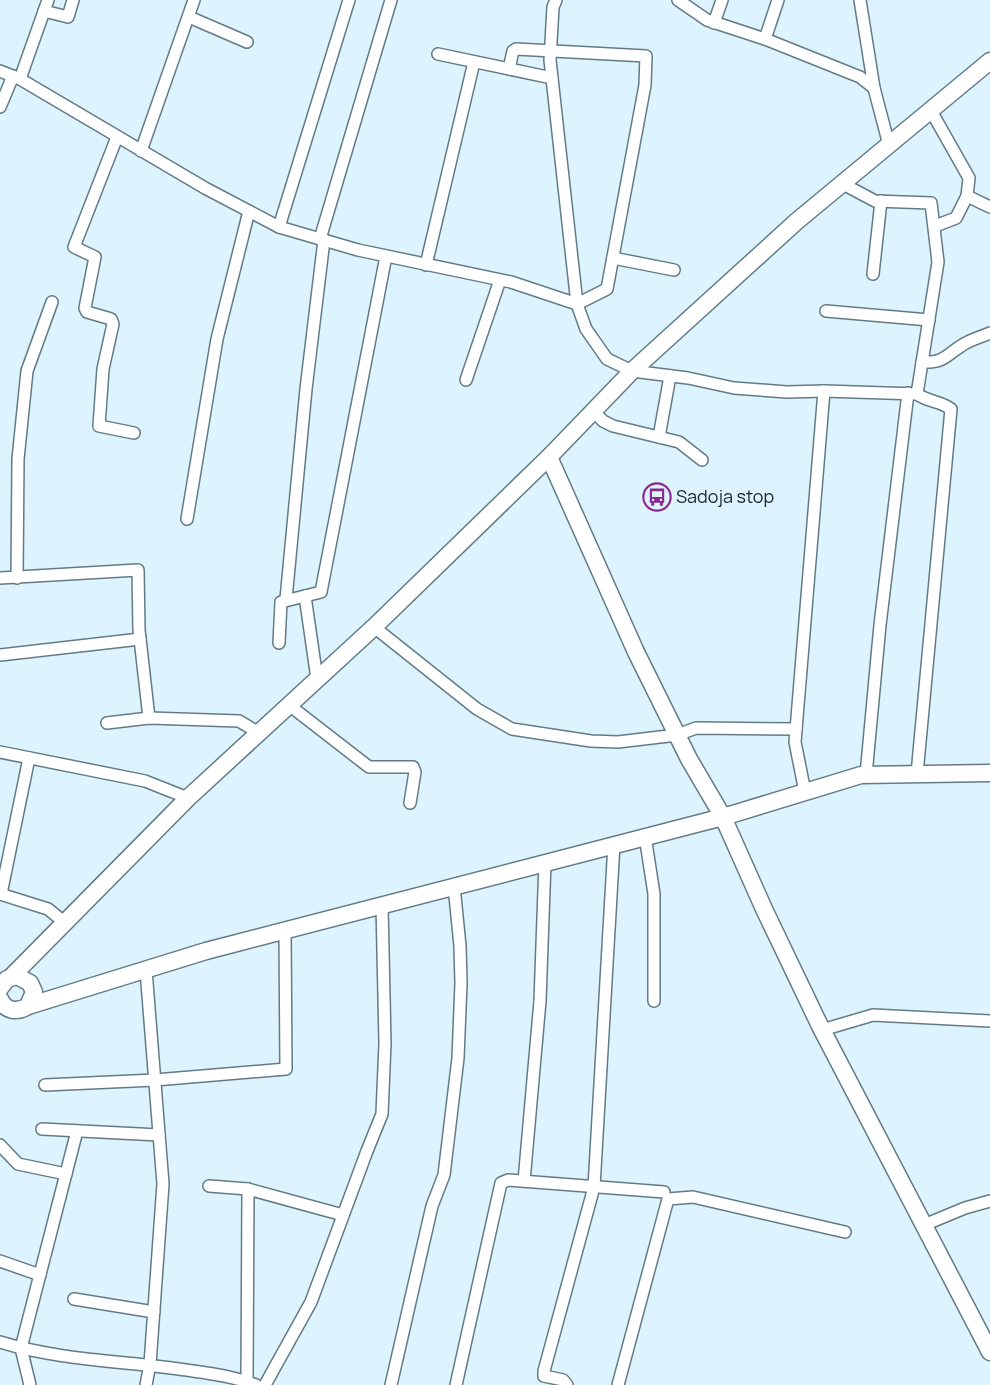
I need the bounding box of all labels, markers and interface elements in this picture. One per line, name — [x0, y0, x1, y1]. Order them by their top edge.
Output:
bus stop icon: Sadoja stop — [642, 482, 672, 512]
place label: Sadoja stop — [676, 484, 774, 508]

